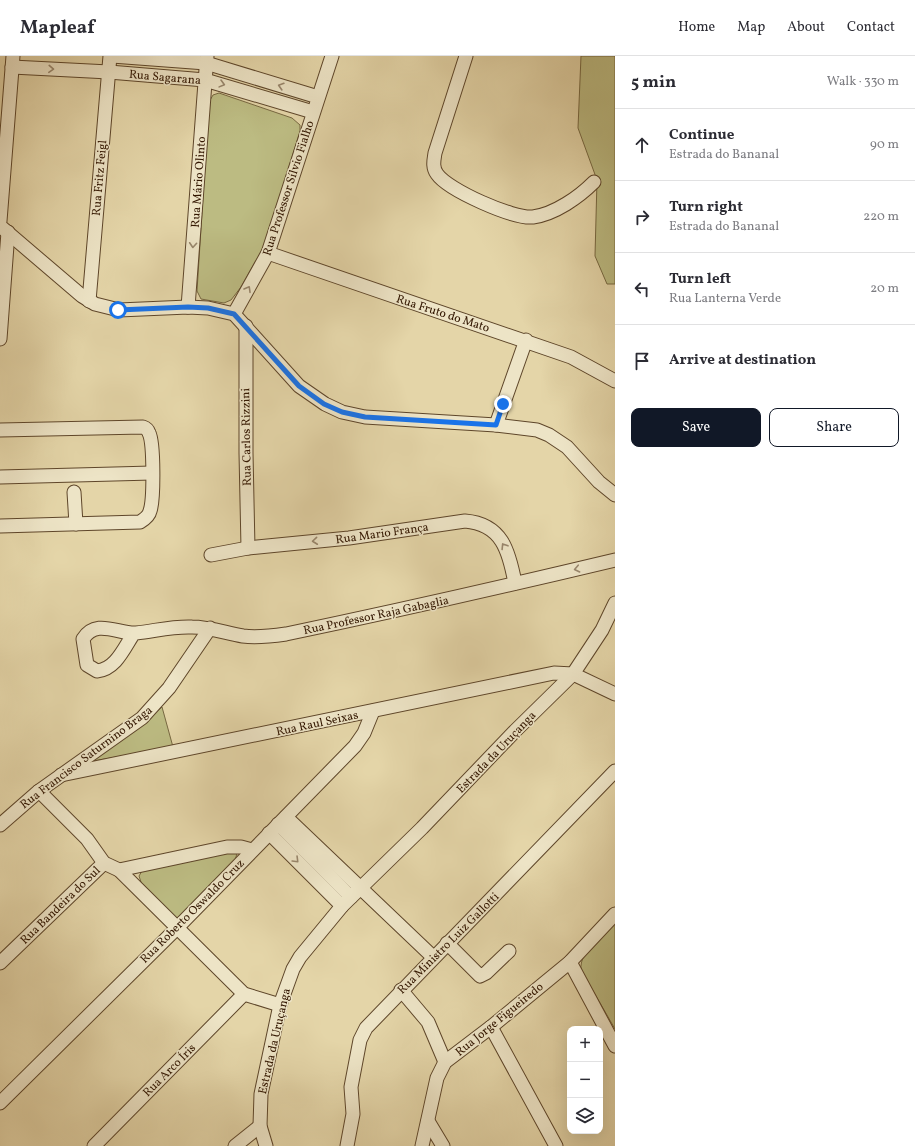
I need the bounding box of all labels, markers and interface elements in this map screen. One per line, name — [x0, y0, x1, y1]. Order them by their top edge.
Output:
text: Mapleaf — [20, 15, 95, 41]
text: Home — [678, 18, 715, 37]
text: Map — [737, 18, 765, 37]
text: About — [787, 18, 825, 37]
text: Contact — [847, 18, 895, 37]
one-way arrow — [48, 65, 54, 73]
street label: Rua Sagarana — [128, 67, 202, 89]
text: 5 min — [631, 71, 676, 94]
text: Walk · 330 m — [827, 73, 899, 91]
one-way arrow — [219, 80, 225, 88]
one-way arrow — [277, 82, 284, 91]
street label: Rua Professor Sílvio Fialho — [260, 119, 318, 258]
text: Continue — [669, 125, 734, 146]
icon: ahead — [631, 134, 653, 156]
street label: Rua Mário Olinto — [188, 136, 210, 228]
text: 90 m — [870, 136, 899, 154]
street label: Rua Fritz Feigl — [89, 139, 111, 217]
text: Estrada do Bananal — [669, 146, 779, 164]
text: Turn right — [669, 197, 743, 218]
icon: right — [631, 206, 653, 228]
text: 220 m — [863, 208, 899, 226]
text: Estrada do Bananal — [669, 218, 779, 236]
one-way arrow — [188, 241, 197, 248]
text: Turn left — [669, 269, 731, 290]
icon: left — [631, 278, 653, 300]
text: 20 m — [870, 280, 899, 298]
one-way arrow — [244, 286, 251, 294]
text: Rua Lanterna Verde — [669, 290, 781, 308]
street label: Rua Fruto do Mato — [394, 291, 491, 337]
route start — [109, 301, 127, 319]
icon: arrive — [631, 350, 653, 372]
text: Arrive at destination — [669, 350, 816, 371]
street label: Rua Carlos Rizzini — [238, 387, 256, 486]
route end — [494, 395, 512, 413]
button: Save — [631, 408, 761, 447]
button: Share — [769, 408, 899, 447]
street label: Rua Mario França — [335, 520, 430, 548]
one-way arrow — [312, 537, 318, 546]
one-way arrow — [502, 543, 509, 550]
one-way arrow — [574, 564, 580, 572]
street label: Rua Professor Raja Gabaglia — [302, 593, 450, 639]
street label: Rua Francisco Saturnino Braga — [17, 703, 156, 813]
street label: Rua Raul Seixas — [275, 707, 360, 740]
street label: Estrada da Uruçanga — [453, 708, 540, 797]
one-way arrow — [291, 855, 299, 863]
street label: Rua Roberto Oswaldo Cruz — [137, 856, 248, 967]
street label: Rua Bandeira do Sul — [17, 863, 105, 948]
street label: Rua Ministro Luiz Gallotti — [394, 889, 503, 998]
street label: Rua Jorge Figueiredo — [452, 979, 547, 1060]
street label: Estrada da Uruçanga — [255, 987, 295, 1096]
map controls — [567, 1026, 603, 1134]
button: + — [567, 1026, 603, 1062]
street label: Rua Arco Íris — [139, 1040, 200, 1101]
button: − — [567, 1062, 603, 1098]
button: layers — [567, 1098, 603, 1134]

